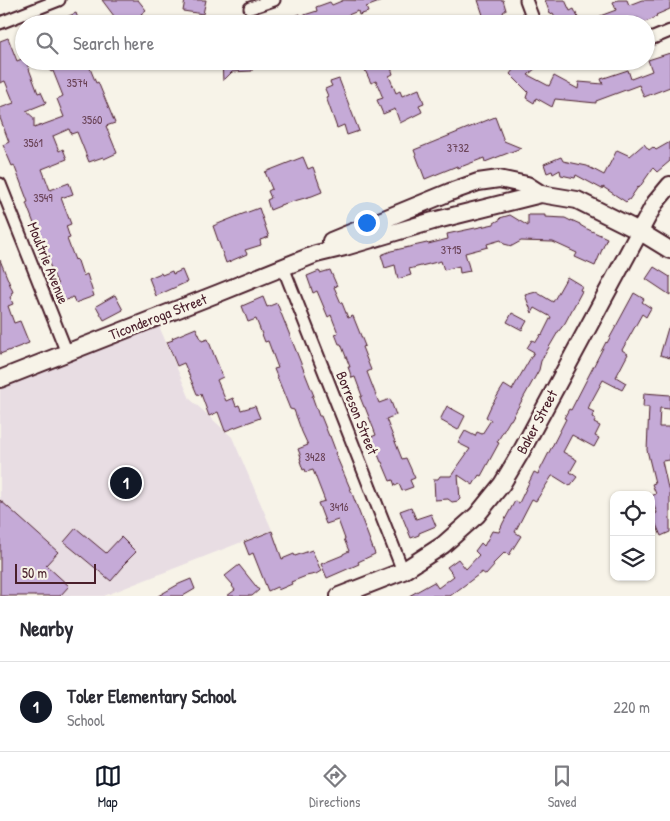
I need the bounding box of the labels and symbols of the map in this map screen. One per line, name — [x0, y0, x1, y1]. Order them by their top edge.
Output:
house number: 3574 — [67, 74, 88, 91]
house number: 3560 — [82, 111, 102, 128]
house number: 3561 — [23, 134, 43, 151]
house number: 3732 — [447, 139, 470, 156]
house number: 3549 — [33, 189, 53, 206]
your location — [354, 210, 380, 236]
street label: Moultrie Avenue — [22, 219, 74, 307]
house number: 3715 — [441, 241, 461, 258]
street label: Ticonderoga Street — [106, 288, 211, 345]
street label: Borreson Street — [331, 368, 384, 458]
street label: Baker Street — [511, 385, 563, 458]
house number: 3428 — [305, 448, 325, 465]
pin: 1 — [110, 464, 142, 502]
house number: 3416 — [329, 498, 349, 515]
scale bar — [15, 561, 96, 584]

